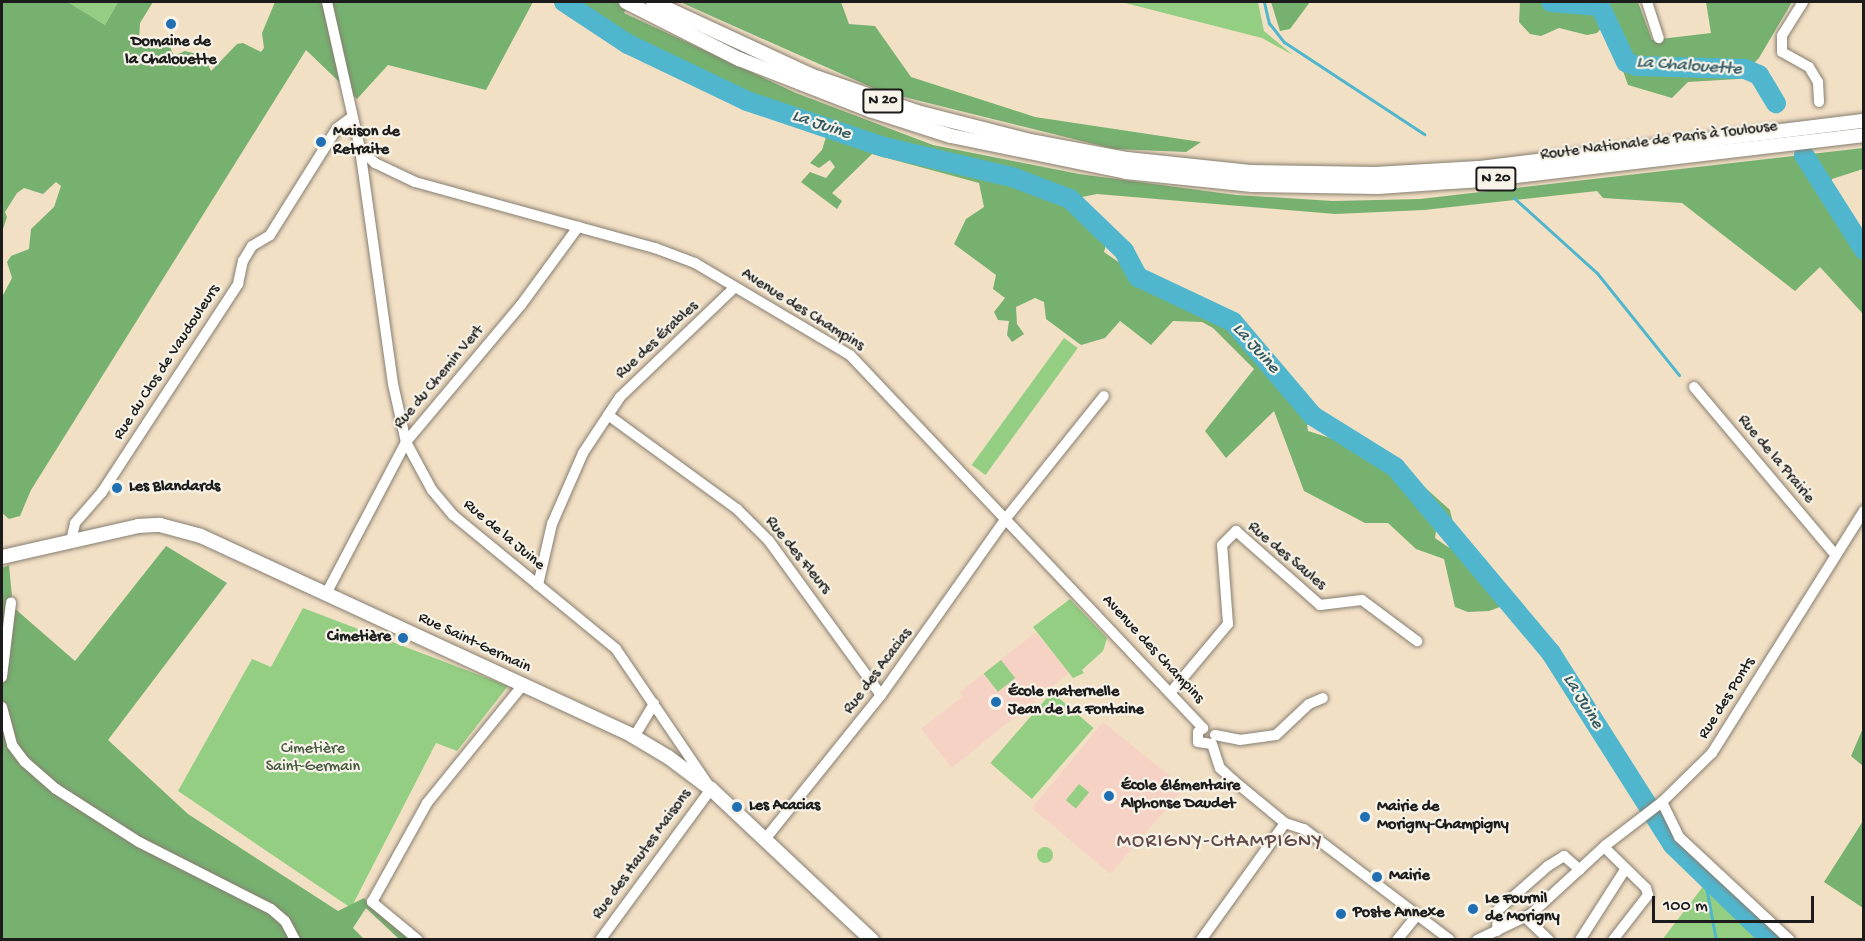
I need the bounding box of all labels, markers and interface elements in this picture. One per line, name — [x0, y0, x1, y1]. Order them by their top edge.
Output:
marker: Domaine de la Chalouette — [164, 17, 178, 31]
place label: Domaine de la Chalouette — [125, 33, 217, 71]
water label: La Chalouette — [1636, 53, 1742, 81]
road number: N 20 — [862, 89, 904, 113]
water label: La Juine — [789, 106, 853, 146]
street label: Route Nationale de Paris à Toulouse — [1539, 118, 1779, 166]
place label: Maison de Retraite — [333, 123, 400, 161]
marker: Maison de Retraite — [314, 135, 328, 149]
road number: N 20 — [1475, 167, 1517, 191]
street label: Avenue des Champins — [737, 265, 867, 357]
street label: Rue du Clos de Vaudouleurs — [111, 282, 225, 444]
street label: Rue des Érables — [613, 298, 703, 384]
water label: La Juine — [1227, 319, 1283, 379]
street label: Rue du Chemin Vert — [391, 322, 489, 434]
street label: Rue de la Prairie — [1732, 412, 1818, 508]
place label: Les Blandards — [129, 478, 220, 498]
marker: Les Blandards — [110, 481, 124, 495]
street label: Rue de la Juine — [458, 496, 548, 576]
street label: Rue des Fleurs — [760, 513, 834, 599]
street label: Rue des Saules — [1243, 519, 1329, 595]
street label: Avenue des Champins — [1097, 592, 1207, 708]
street label: Rue Saint-Germain — [415, 609, 533, 679]
street label: Rue des Acacias — [840, 625, 918, 719]
place label: Cimetière — [327, 628, 391, 648]
marker: Cimetière — [396, 631, 410, 645]
street label: Rue des Ponts — [1695, 655, 1761, 743]
water label: La Juine — [1557, 671, 1607, 733]
place label: École maternelle Jean de La Fontaine — [1008, 683, 1144, 721]
marker: École maternelle Jean de La Fontaine — [989, 695, 1003, 709]
park label: Cimetière Saint-Germain — [266, 740, 360, 778]
place label: École élémentaire Alphonse Daudet — [1121, 777, 1240, 815]
street label: Rue des Hautes Maisons — [589, 786, 697, 924]
marker: École élémentaire Alphonse Daudet — [1102, 789, 1116, 803]
place label: Les Acacias — [749, 797, 820, 817]
place label: Mairie de Morigny-Champigny — [1377, 798, 1509, 836]
marker: Les Acacias — [730, 800, 744, 814]
marker: Mairie de Morigny-Champigny — [1358, 810, 1372, 824]
district label: MORIGNY-CHAMPIGNY — [1117, 830, 1323, 854]
place label: Mairie — [1389, 867, 1430, 887]
marker: Mairie — [1370, 870, 1384, 884]
scale bar — [1655, 884, 1817, 922]
place label: Le Fournil de Morigny — [1485, 890, 1560, 928]
text: 100 m — [1663, 896, 1708, 917]
marker: Le Fournil de Morigny — [1466, 902, 1480, 916]
place label: Poste Annexe — [1353, 904, 1444, 924]
marker: Poste Annexe — [1334, 907, 1348, 921]

